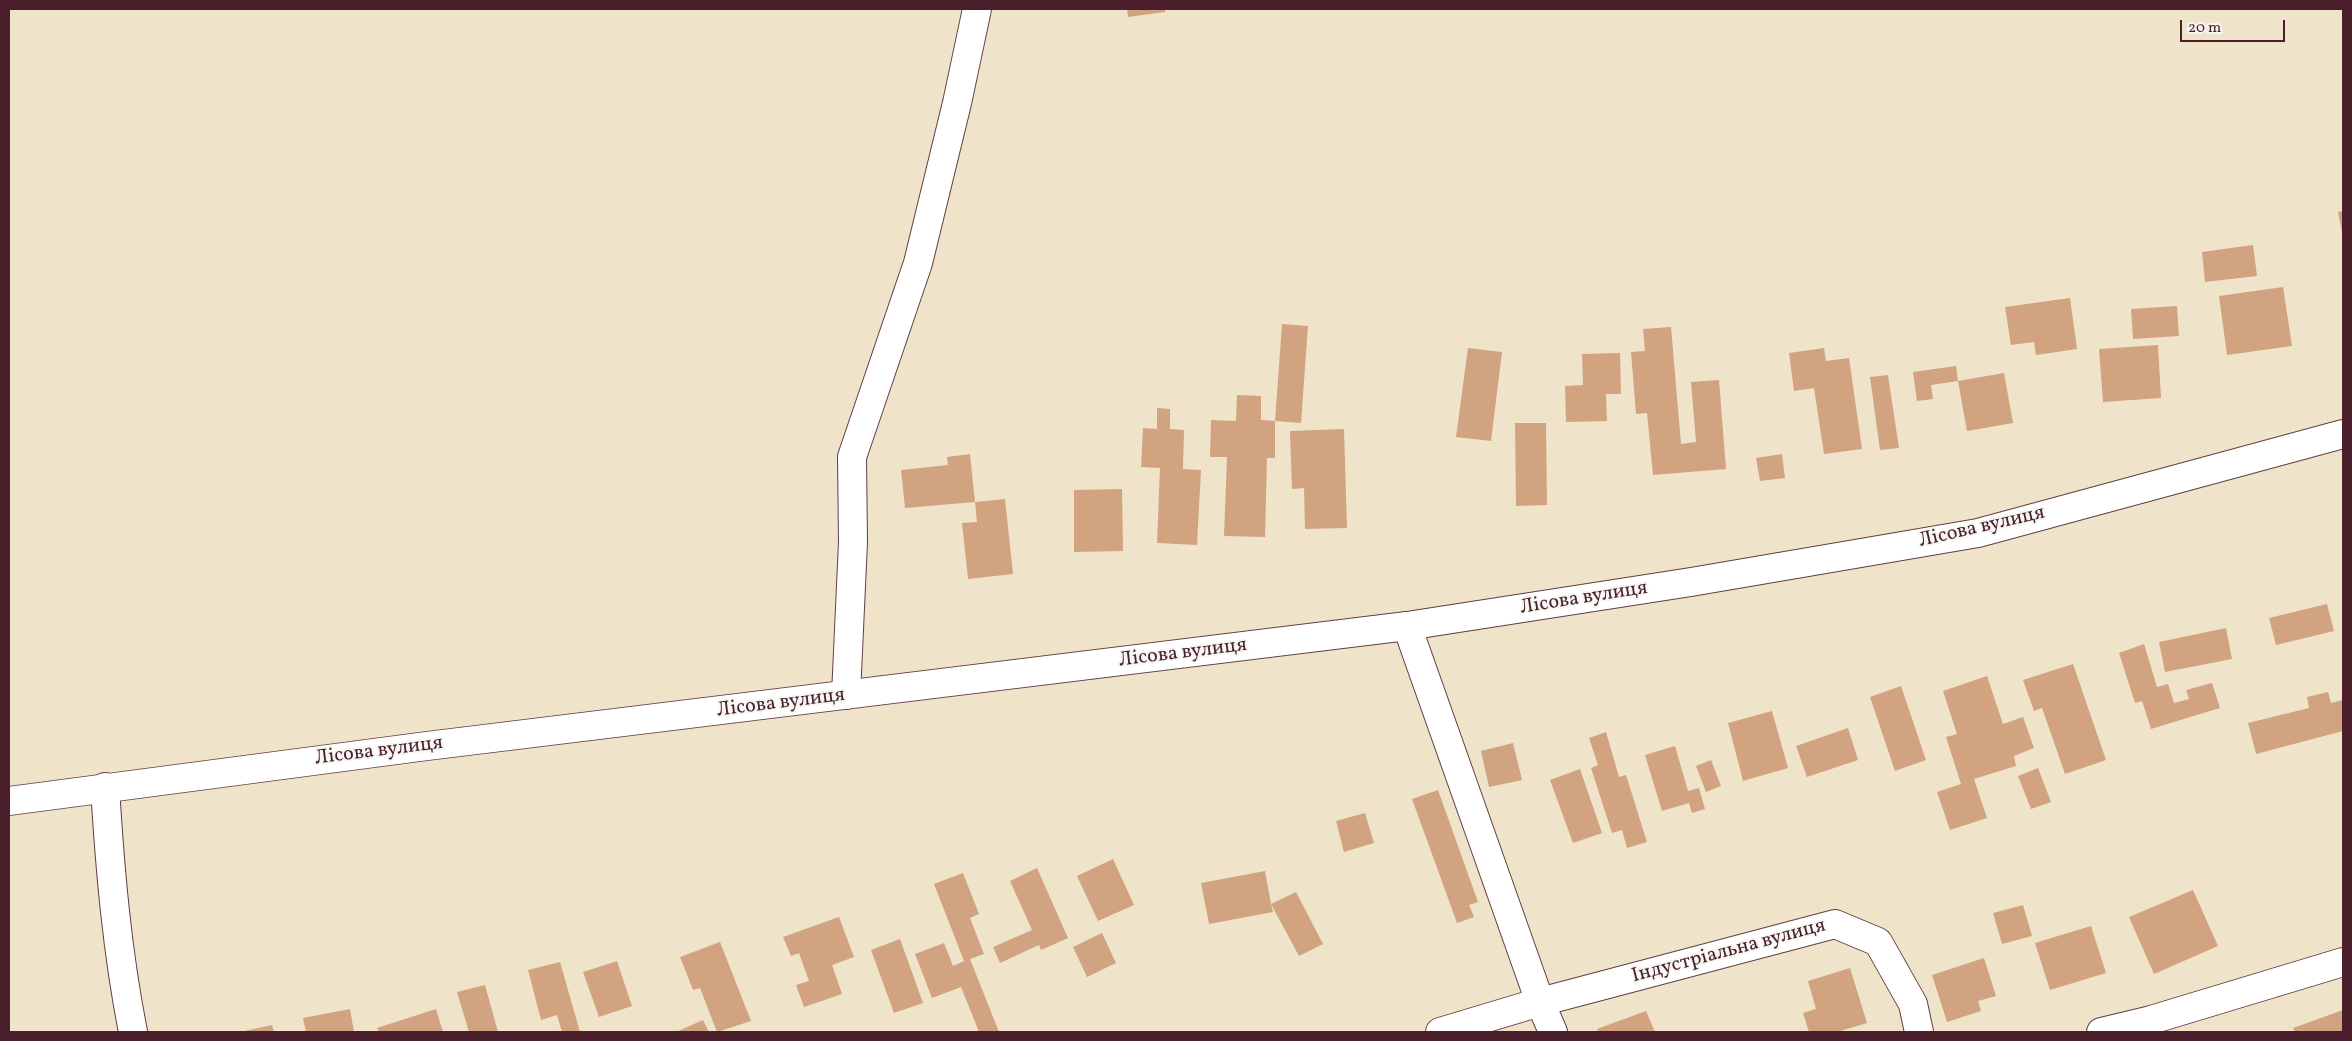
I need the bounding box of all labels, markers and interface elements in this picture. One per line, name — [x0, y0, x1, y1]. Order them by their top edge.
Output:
scale bar — [2182, 10, 2287, 42]
text: 20 m — [2188, 18, 2221, 39]
street label: Лісова вулиця — [1917, 502, 2047, 554]
street label: Лісова вулиця — [1519, 577, 1649, 621]
street label: Лісова вулиця — [1118, 634, 1248, 674]
street label: Лісова вулиця — [716, 684, 846, 724]
street label: Лісова вулиця — [314, 732, 444, 772]
street label: Індустріальна вулиця — [1629, 915, 1829, 989]

